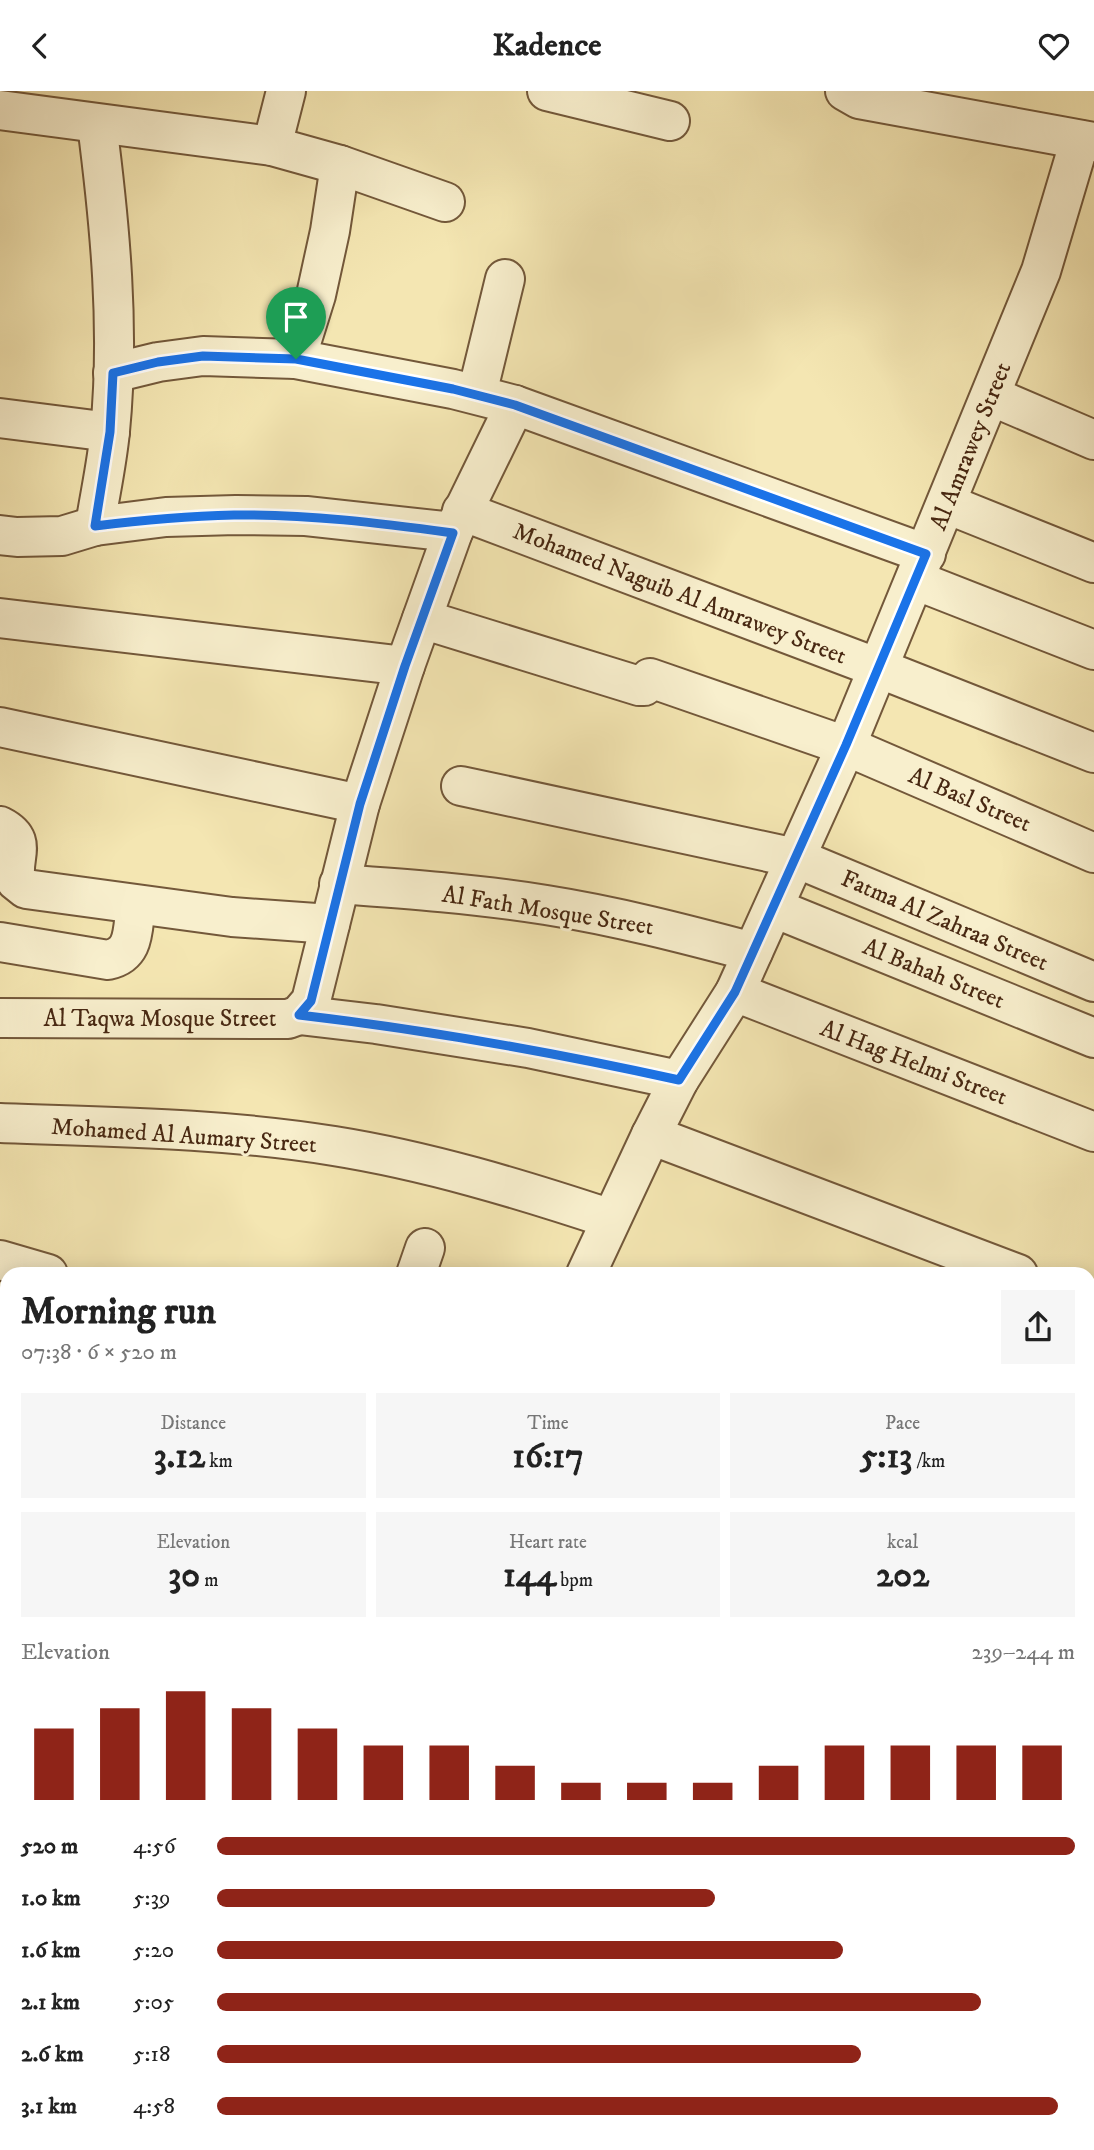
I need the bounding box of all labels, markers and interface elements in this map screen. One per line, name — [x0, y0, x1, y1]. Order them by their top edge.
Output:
text: Kadence — [493, 26, 601, 66]
icon: back — [21, 27, 59, 65]
icon: heart — [1035, 27, 1073, 65]
pin — [266, 287, 326, 359]
icon: arrive — [277, 298, 315, 336]
street label: Al Amrawey Street — [924, 358, 1018, 535]
street label: Mohamed Naguib Al Amrawey Street — [509, 516, 851, 672]
street label: Al Basl Street — [904, 761, 1036, 839]
street label: Fatma Al Zahraa Street — [836, 864, 1053, 978]
street label: Al Fath Mosque Street — [440, 879, 656, 943]
street label: Al Bahah Street — [858, 932, 1009, 1016]
street label: Al Taqwa Mosque Street — [44, 1004, 277, 1034]
street label: Al Hag Helmi Street — [816, 1013, 1012, 1113]
street label: Mohamed Al Aumary Street — [50, 1112, 318, 1160]
text: Morning run — [21, 1288, 216, 1336]
button: share — [1001, 1290, 1075, 1364]
text: 07:38 · 6 × 520 m — [21, 1338, 177, 1367]
text: Distance — [161, 1412, 226, 1435]
text: Time — [527, 1412, 569, 1435]
text: Pace — [885, 1412, 920, 1435]
text: 3.12 — [154, 1435, 205, 1479]
text: 16:17 — [512, 1435, 584, 1479]
text: 5:13 — [860, 1435, 912, 1479]
text: km — [205, 1450, 233, 1473]
text: /km — [912, 1450, 945, 1473]
text: Elevation — [157, 1531, 230, 1554]
text: Heart rate — [509, 1531, 587, 1554]
text: kcal — [887, 1531, 918, 1554]
text: 30 — [168, 1554, 200, 1598]
text: 144 — [503, 1554, 556, 1598]
text: 202 — [876, 1554, 929, 1598]
text: m — [200, 1569, 218, 1592]
text: bpm — [556, 1569, 593, 1592]
text: Elevation — [21, 1638, 110, 1667]
text: 239–244 m — [972, 1638, 1075, 1667]
text: 520 m — [21, 1832, 78, 1861]
text: 4:56 — [133, 1832, 176, 1861]
text: 1.0 km — [21, 1884, 81, 1913]
text: 5:39 — [133, 1884, 171, 1913]
text: 1.6 km — [21, 1936, 80, 1965]
text: 5:20 — [133, 1936, 174, 1965]
text: 2.1 km — [21, 1988, 80, 2017]
text: 5:05 — [133, 1988, 174, 2017]
text: 2.6 km — [21, 2040, 84, 2069]
text: 5:18 — [133, 2040, 170, 2069]
text: 3.1 km — [21, 2092, 77, 2121]
text: 4:58 — [133, 2092, 175, 2121]

